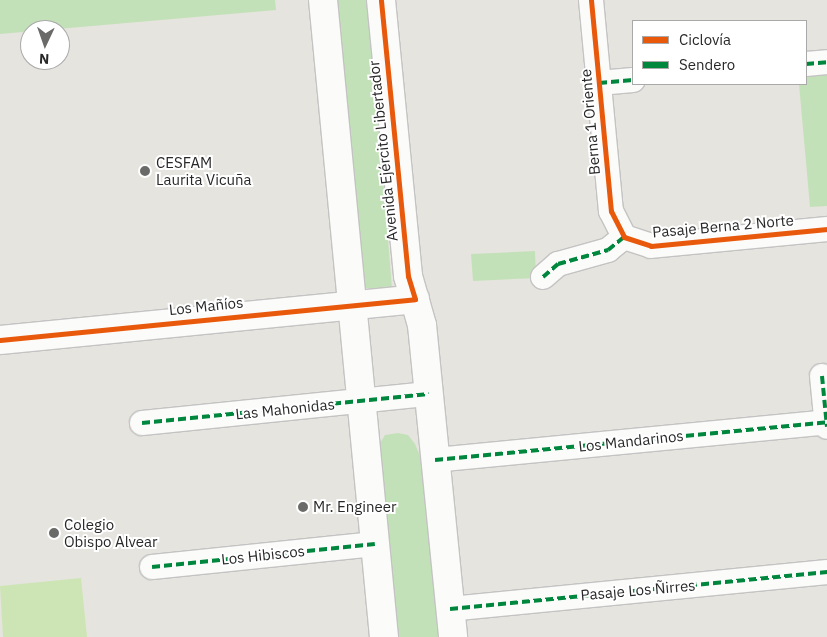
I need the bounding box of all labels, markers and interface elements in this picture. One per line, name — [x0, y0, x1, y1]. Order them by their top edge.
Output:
north arrow — [20, 20, 70, 70]
legend — [632, 20, 807, 85]
text: Ciclovía — [679, 30, 731, 49]
text: N — [39, 50, 50, 68]
text: Sendero — [679, 55, 735, 74]
street label: Avenida Ejército Libertador — [365, 60, 401, 242]
street label: Berna 1 Oriente — [576, 68, 604, 176]
place label: CESFAM Laurita Vicuña — [156, 153, 252, 188]
marker: CESFAM Laurita Vicuña — [138, 164, 152, 178]
street label: Pasaje Berna 2 Norte — [652, 211, 794, 241]
street label: Los Mañíos — [168, 293, 244, 319]
street label: Las Mahonidas — [234, 395, 336, 423]
street label: Los Mandarinos — [578, 427, 684, 455]
place label: Mr. Engineer — [313, 498, 397, 516]
marker: Mr. Engineer — [297, 501, 309, 513]
place label: Colegio Obispo Alvear — [64, 515, 158, 550]
marker: Colegio Obispo Alvear — [48, 527, 60, 539]
street label: Los Hibiscos — [220, 542, 306, 568]
street label: Pasaje Los Ñirres — [580, 576, 696, 604]

